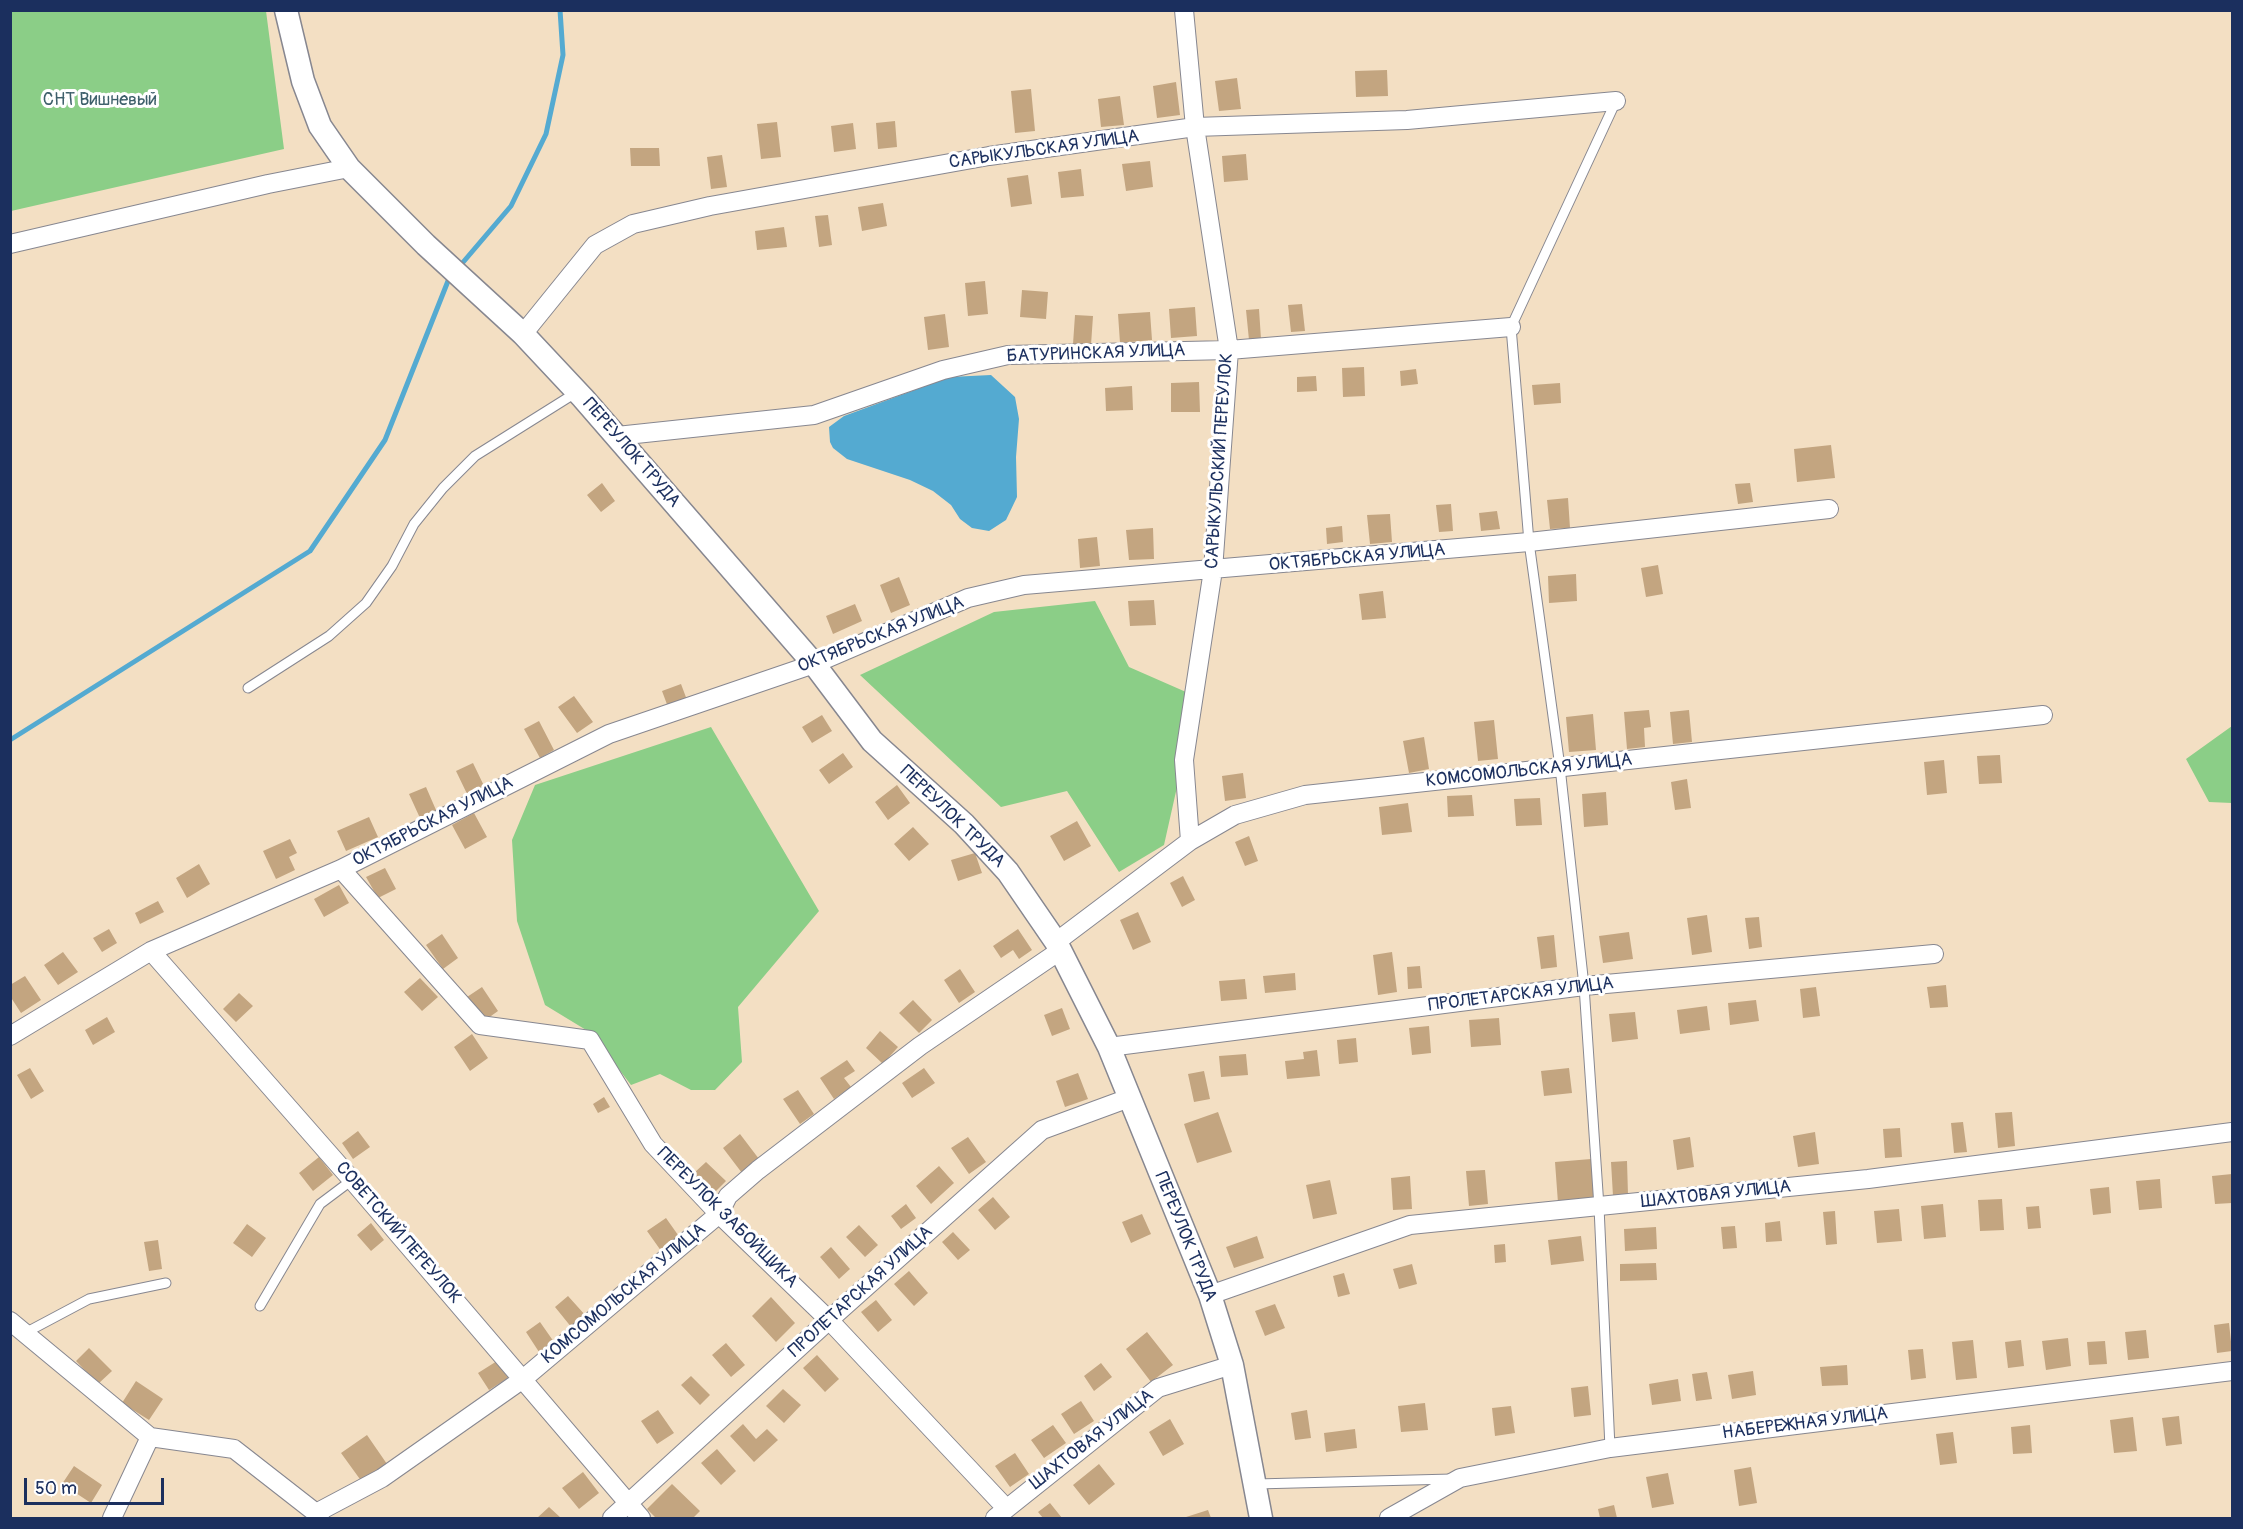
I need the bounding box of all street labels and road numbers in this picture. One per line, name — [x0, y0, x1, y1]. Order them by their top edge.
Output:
street label: САРЫКУЛЬСКАЯ УЛИЦА — [948, 126, 1140, 174]
street label: БАТУРИНСКАЯ УЛИЦА — [1006, 340, 1186, 368]
street label: САРЫКУЛЬСКИЙ ПЕРЕУЛОК — [1202, 352, 1238, 570]
street label: ПЕРЕУЛОК ТРУДА — [578, 394, 684, 512]
street label: ОКТЯБРЬСКАЯ УЛИЦА — [1268, 540, 1446, 576]
street label: ОКТЯБРЬСКАЯ УЛИЦА — [795, 592, 967, 678]
street label: КОМСОМОЛЬСКАЯ УЛИЦА — [1425, 749, 1633, 793]
street label: ПЕРЕУЛОК ТРУДА — [895, 761, 1009, 873]
street label: ОКТЯБРЬСКАЯ УЛИЦА — [349, 772, 517, 872]
street label: ПРОЛЕТАРСКАЯ УЛИЦА — [1427, 973, 1615, 1017]
street label: ПЕРЕУЛОК ЗАБОЙЩИКА — [652, 1143, 802, 1293]
street label: СОВЕТСКИЙ ПЕРЕУЛОК — [331, 1158, 465, 1308]
street label: ПЕРЕУЛОК ТРУДА — [1149, 1169, 1221, 1305]
street label: ШАХТОВАЯ УЛИЦА — [1640, 1176, 1792, 1214]
street label: КОМСОМОЛЬСКАЯ УЛИЦА — [538, 1219, 710, 1369]
street label: ПРОЛЕТАРСКАЯ УЛИЦА — [785, 1222, 937, 1362]
street label: ШАХТОВАЯ УЛИЦА — [1026, 1385, 1158, 1495]
street label: НАБЕРЕЖНАЯ УЛИЦА — [1721, 1403, 1889, 1445]

